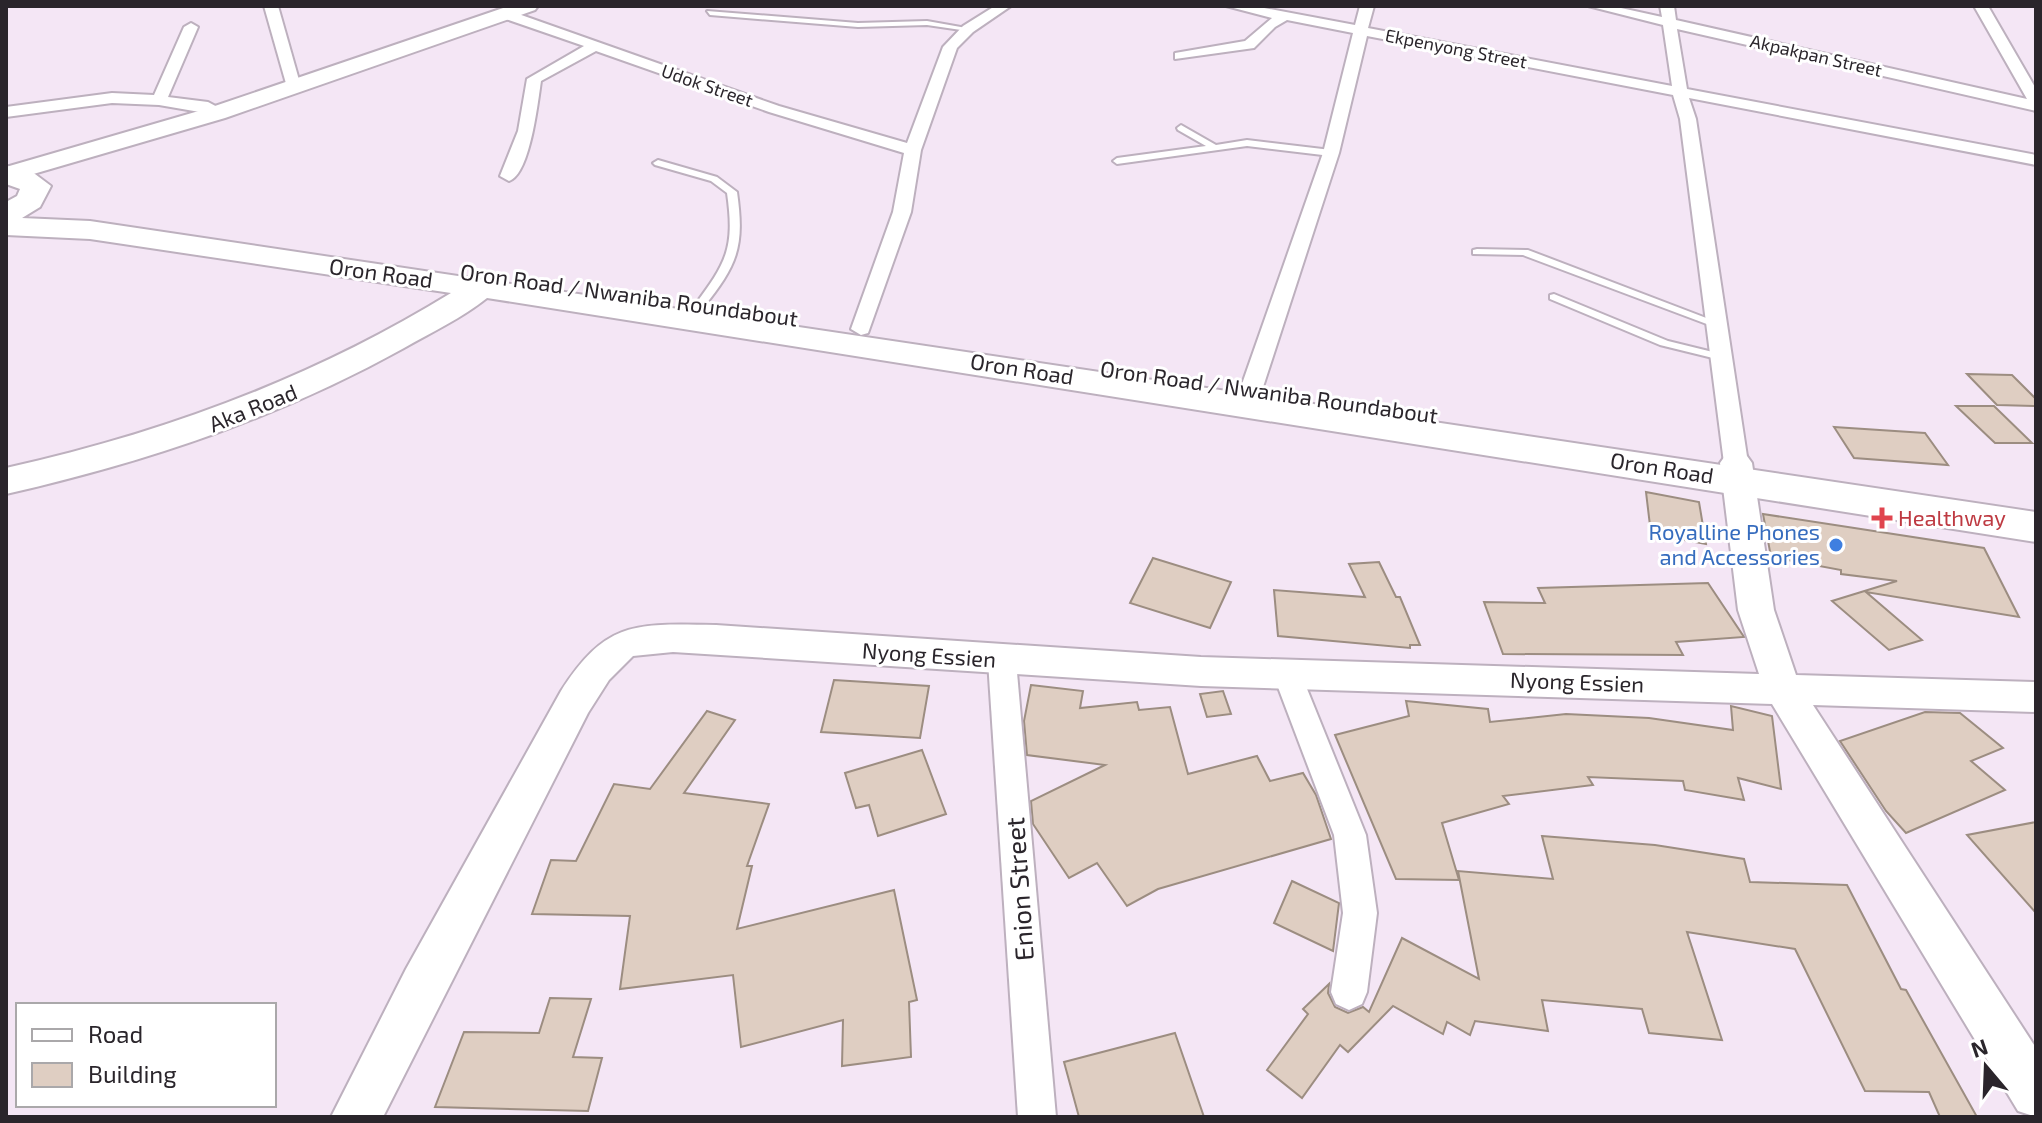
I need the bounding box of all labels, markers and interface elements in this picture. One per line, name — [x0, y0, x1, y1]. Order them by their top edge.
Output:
street label: Ekpenyong Street — [1383, 23, 1529, 73]
street label: Akpakpan Street — [1748, 29, 1884, 81]
street label: Udok Street — [659, 59, 756, 111]
street label: Oron Road — [328, 252, 434, 292]
street label: Oron Road / Nwaniba Roundabout — [459, 257, 800, 331]
street label: Oron Road — [969, 347, 1076, 389]
street label: Oron Road / Nwaniba Roundabout — [1099, 354, 1440, 428]
street label: Aka Road — [205, 378, 300, 436]
street label: Oron Road — [1609, 446, 1716, 488]
place label: Healthway — [1898, 504, 2006, 530]
marker: Healthway — [1873, 509, 1891, 527]
place label: Royalline Phones and Accessories — [1648, 518, 1820, 569]
marker: Royalline Phones and Accessories — [1827, 536, 1845, 554]
street label: Nyong Essien — [861, 636, 997, 672]
street label: Nyong Essien — [1510, 666, 1645, 696]
street label: Enion Street — [998, 816, 1039, 962]
legend — [16, 1003, 276, 1107]
text: Road — [88, 1019, 143, 1048]
north arrow — [1946, 1027, 2026, 1107]
text: N — [1967, 1032, 1991, 1062]
text: Building — [88, 1059, 177, 1088]

